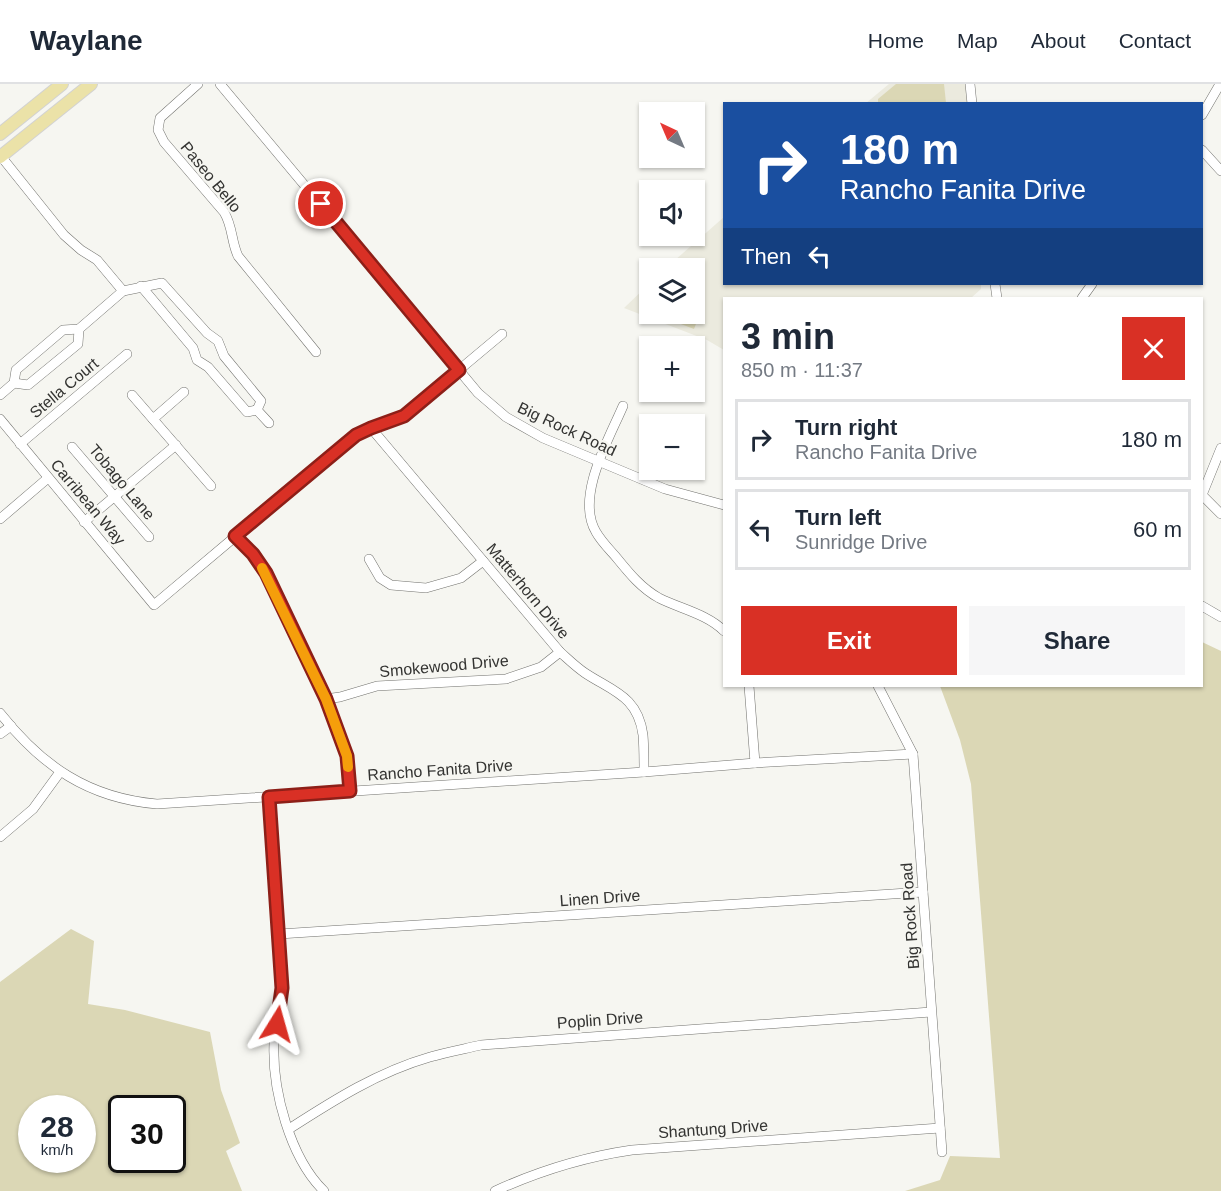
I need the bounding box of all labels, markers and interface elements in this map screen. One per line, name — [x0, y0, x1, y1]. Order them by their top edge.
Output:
text: Waylane — [30, 25, 143, 56]
text: Home — [868, 29, 924, 52]
text: Map — [957, 29, 998, 52]
text: About — [1031, 29, 1086, 52]
text: Contact — [1119, 29, 1191, 52]
north arrow — [639, 102, 705, 168]
map controls — [639, 102, 705, 480]
icon: right — [741, 126, 819, 204]
text: 180 m — [840, 126, 959, 173]
street label: Paseo Bello — [178, 138, 245, 216]
text: Rancho Fanita Drive — [840, 175, 1086, 205]
pin — [295, 178, 346, 229]
button: sound — [639, 180, 705, 246]
icon: arrive — [304, 187, 337, 220]
icon: left — [803, 240, 836, 273]
text: Then — [741, 244, 791, 269]
button: layers — [639, 258, 705, 324]
text: 3 min — [741, 316, 835, 357]
button: close — [1122, 317, 1185, 380]
button: + — [639, 336, 705, 402]
street label: Stella Court — [27, 354, 102, 421]
text: 850 m · 11:37 — [741, 359, 863, 381]
street label: Big Rock Road — [515, 399, 619, 459]
button: − — [639, 414, 705, 480]
text: Turn right — [795, 415, 897, 440]
icon: right — [744, 423, 777, 456]
text: 180 m — [1121, 427, 1182, 452]
street label: Tobago Lane — [86, 441, 158, 523]
text: Rancho Fanita Drive — [795, 441, 977, 463]
street label: Carribean Way — [47, 456, 129, 548]
text: Turn left — [795, 505, 881, 530]
icon: left — [744, 513, 777, 546]
text: 60 m — [1133, 517, 1182, 542]
text: Sunridge Drive — [795, 531, 927, 553]
street label: Matterhorn Drive — [483, 540, 573, 642]
button: Exit — [741, 606, 957, 675]
button: Share — [969, 606, 1185, 675]
street label: Smokewood Drive — [379, 652, 510, 680]
street label: Rancho Fanita Drive — [367, 756, 513, 784]
street label: Big Rock Road — [898, 862, 922, 970]
street label: Linen Drive — [559, 887, 641, 909]
position arrow — [245, 992, 309, 1056]
street label: Poplin Drive — [556, 1009, 644, 1031]
speed limit sign: 30 — [108, 1095, 186, 1173]
text: 28 — [40, 1110, 74, 1143]
street label: Shantung Drive — [657, 1117, 769, 1141]
text: km/h — [41, 1141, 73, 1158]

